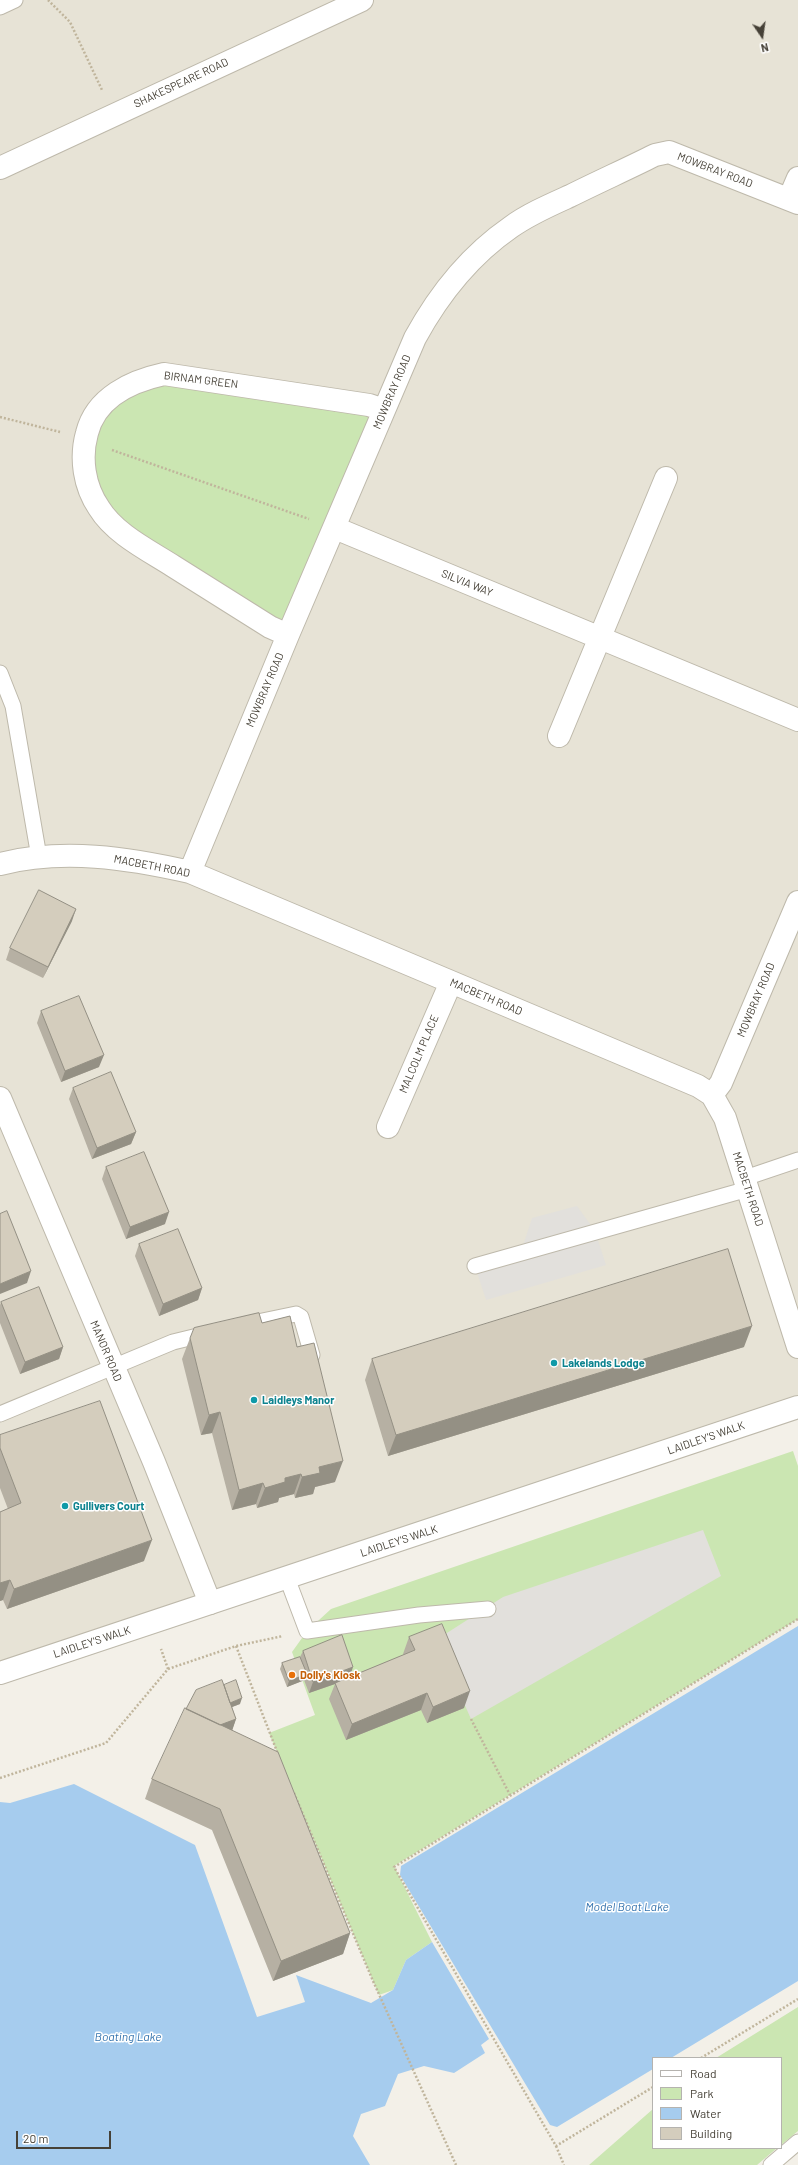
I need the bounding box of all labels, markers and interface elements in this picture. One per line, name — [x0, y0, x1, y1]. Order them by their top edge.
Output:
north arrow — [742, 16, 782, 56]
text: N — [760, 41, 770, 55]
street label: SHAKESPEARE ROAD — [132, 55, 230, 111]
street label: MOWBRAY ROAD — [676, 150, 754, 190]
street label: MOWBRAY ROAD — [370, 353, 414, 431]
street label: BIRNAM GREEN — [163, 369, 239, 391]
street label: SILVIA WAY — [439, 567, 495, 599]
street label: MOWBRAY ROAD — [243, 651, 287, 729]
street label: MACBETH ROAD — [113, 852, 191, 880]
street label: MOWBRAY ROAD — [734, 961, 778, 1039]
street label: MACBETH ROAD — [448, 976, 524, 1018]
street label: MALCOLM PLACE — [397, 1013, 441, 1095]
street label: MACBETH ROAD — [730, 1150, 766, 1228]
street label: MANOR ROAD — [87, 1319, 125, 1383]
place label: Lakelands Lodge — [562, 1356, 645, 1370]
marker: Lakelands Lodge — [549, 1358, 559, 1368]
place label: Laidleys Manor — [262, 1393, 334, 1407]
marker: Laidleys Manor — [249, 1395, 259, 1405]
street label: LAIDLEY'S WALK — [666, 1419, 746, 1457]
place label: Gullivers Court — [73, 1499, 144, 1513]
marker: Gullivers Court — [60, 1501, 70, 1511]
street label: LAIDLEY'S WALK — [359, 1522, 439, 1560]
street label: LAIDLEY'S WALK — [52, 1623, 132, 1661]
place label: Dolly's Kiosk — [300, 1668, 360, 1682]
marker: Dolly's Kiosk — [287, 1670, 297, 1680]
water label: Model Boat Lake — [585, 1900, 669, 1914]
water label: Boating Lake — [95, 2030, 161, 2044]
legend — [652, 2057, 782, 2149]
text: Road — [690, 2066, 717, 2080]
text: Park — [690, 2086, 714, 2100]
text: Water — [690, 2106, 721, 2120]
scale bar — [18, 2123, 113, 2149]
text: Building — [690, 2126, 732, 2140]
text: 20 m — [23, 2131, 49, 2145]

